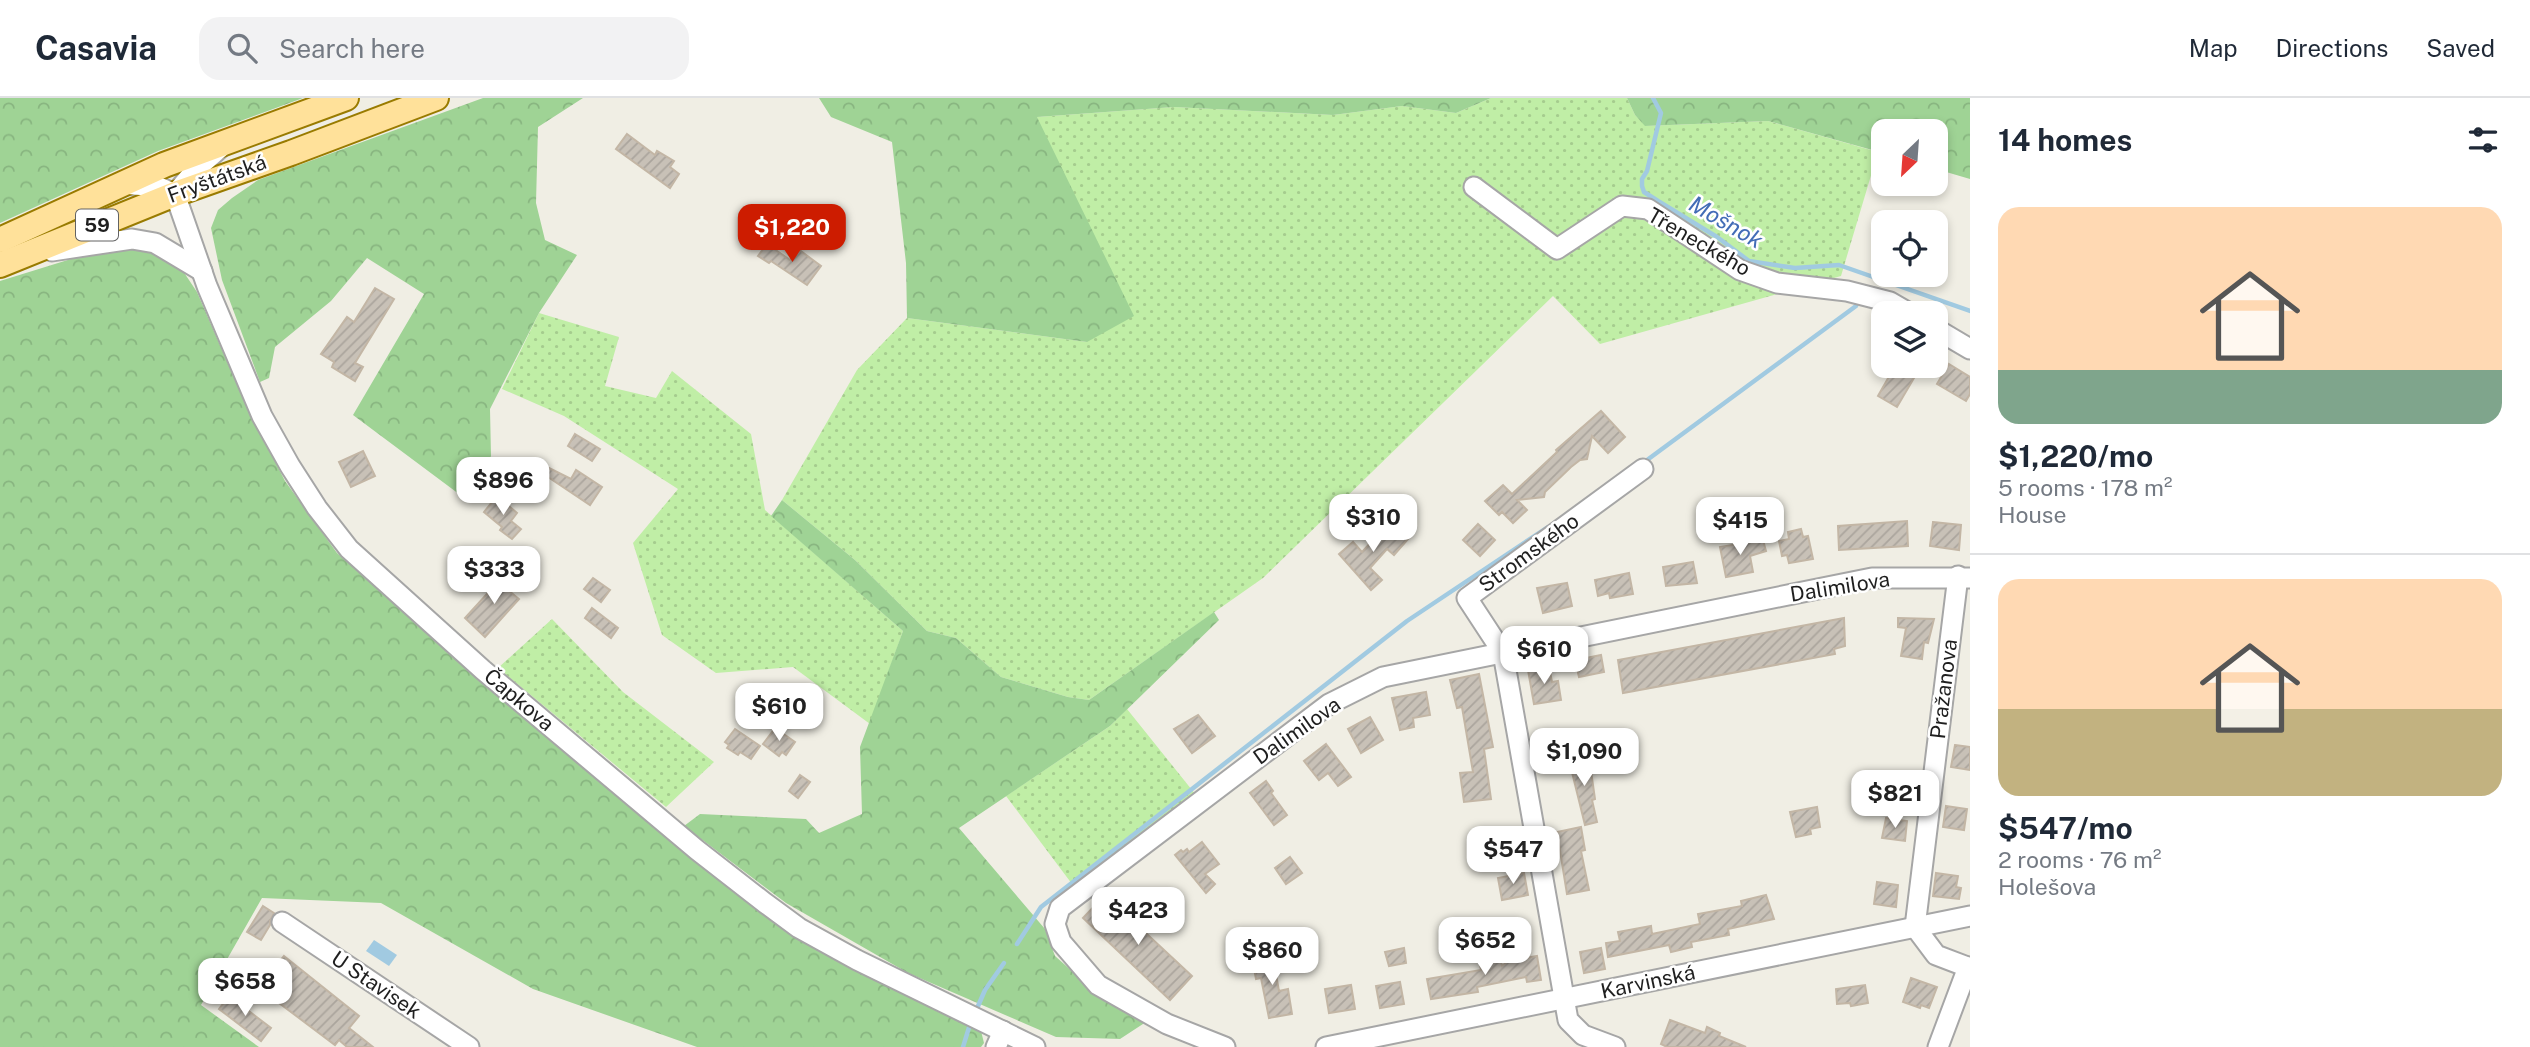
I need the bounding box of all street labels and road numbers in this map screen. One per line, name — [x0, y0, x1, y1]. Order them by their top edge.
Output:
street label: Fryštátská — [164, 149, 270, 208]
street label: Třeneckého — [1644, 202, 1755, 281]
road number: 59 — [76, 209, 118, 240]
street label: Stromského — [1474, 508, 1584, 597]
street label: Dalimilova — [1788, 566, 1892, 607]
street label: Pražanova — [1925, 638, 1962, 740]
street label: Čapkova — [479, 663, 559, 736]
street label: Dalimilova — [1248, 691, 1345, 770]
street label: U Stavisek — [327, 945, 426, 1024]
street label: Karvinská — [1598, 959, 1697, 1004]

